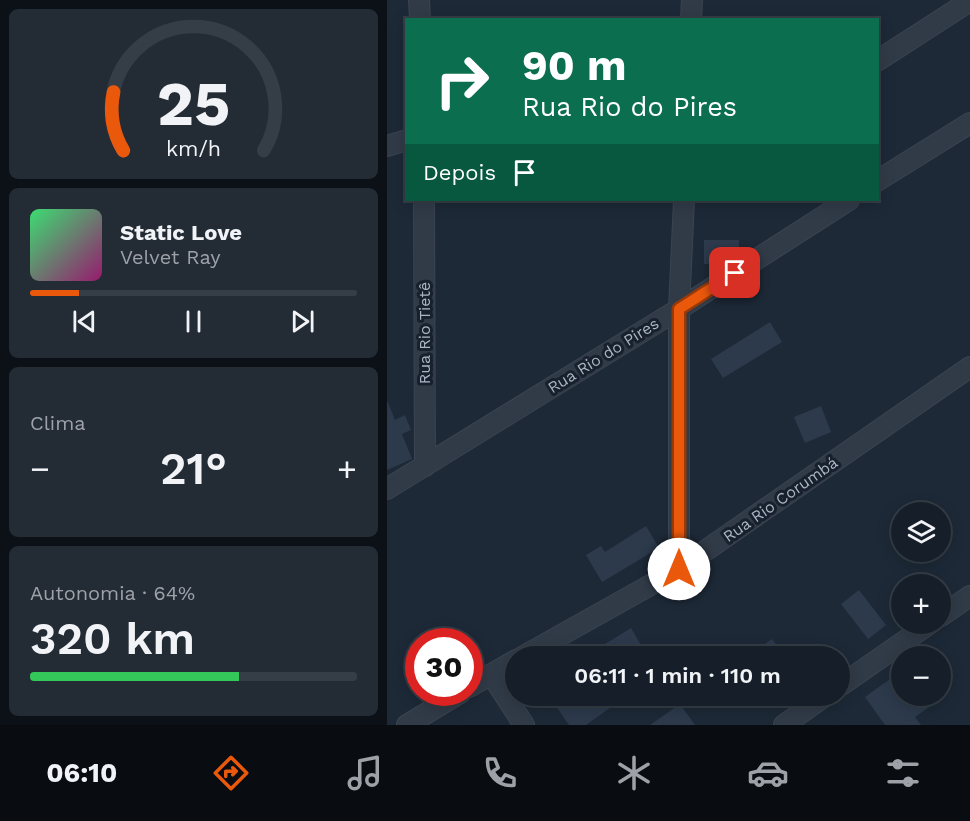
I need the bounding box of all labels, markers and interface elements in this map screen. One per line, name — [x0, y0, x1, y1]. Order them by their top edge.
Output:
text: 90 m — [522, 41, 626, 90]
icon: right — [423, 42, 501, 120]
text: 25 — [157, 67, 230, 140]
text: Rua Rio do Pires — [522, 91, 737, 123]
text: km/h — [166, 136, 221, 161]
icon: arrive — [508, 156, 541, 189]
text: Depois — [423, 160, 496, 185]
text: Static Love — [120, 220, 242, 245]
text: Velvet Ray — [120, 245, 221, 269]
pin — [709, 247, 760, 298]
icon: arrive — [718, 256, 751, 289]
street label: Rua Rio Tietê — [415, 282, 434, 384]
icon: previous — [68, 305, 101, 338]
icon: pause — [177, 305, 210, 338]
icon: next — [286, 305, 319, 338]
street label: Rua Rio do Pires — [544, 314, 662, 397]
text: Clima — [30, 411, 86, 435]
text: 21° — [160, 442, 227, 495]
text: − — [30, 449, 50, 488]
text: + — [337, 449, 357, 488]
street label: Rua Rio Corumbá — [719, 453, 841, 546]
map controls — [891, 502, 951, 706]
button: layers — [891, 502, 951, 562]
position arrow — [647, 537, 711, 601]
button: + — [891, 574, 951, 634]
text: Autonomia · 64% — [30, 581, 195, 605]
text: 320 km — [30, 612, 195, 665]
speed limit sign: 30 — [405, 628, 483, 706]
button: − — [891, 646, 951, 706]
text: 06:11 · 1 min · 110 m — [574, 663, 781, 688]
icon: directions — [210, 752, 252, 794]
icon: music — [344, 752, 386, 794]
icon: phone — [479, 752, 521, 794]
icon: climate — [613, 752, 655, 794]
icon: car — [747, 752, 789, 794]
icon: filters — [882, 752, 924, 794]
text: 06:10 — [46, 757, 117, 789]

